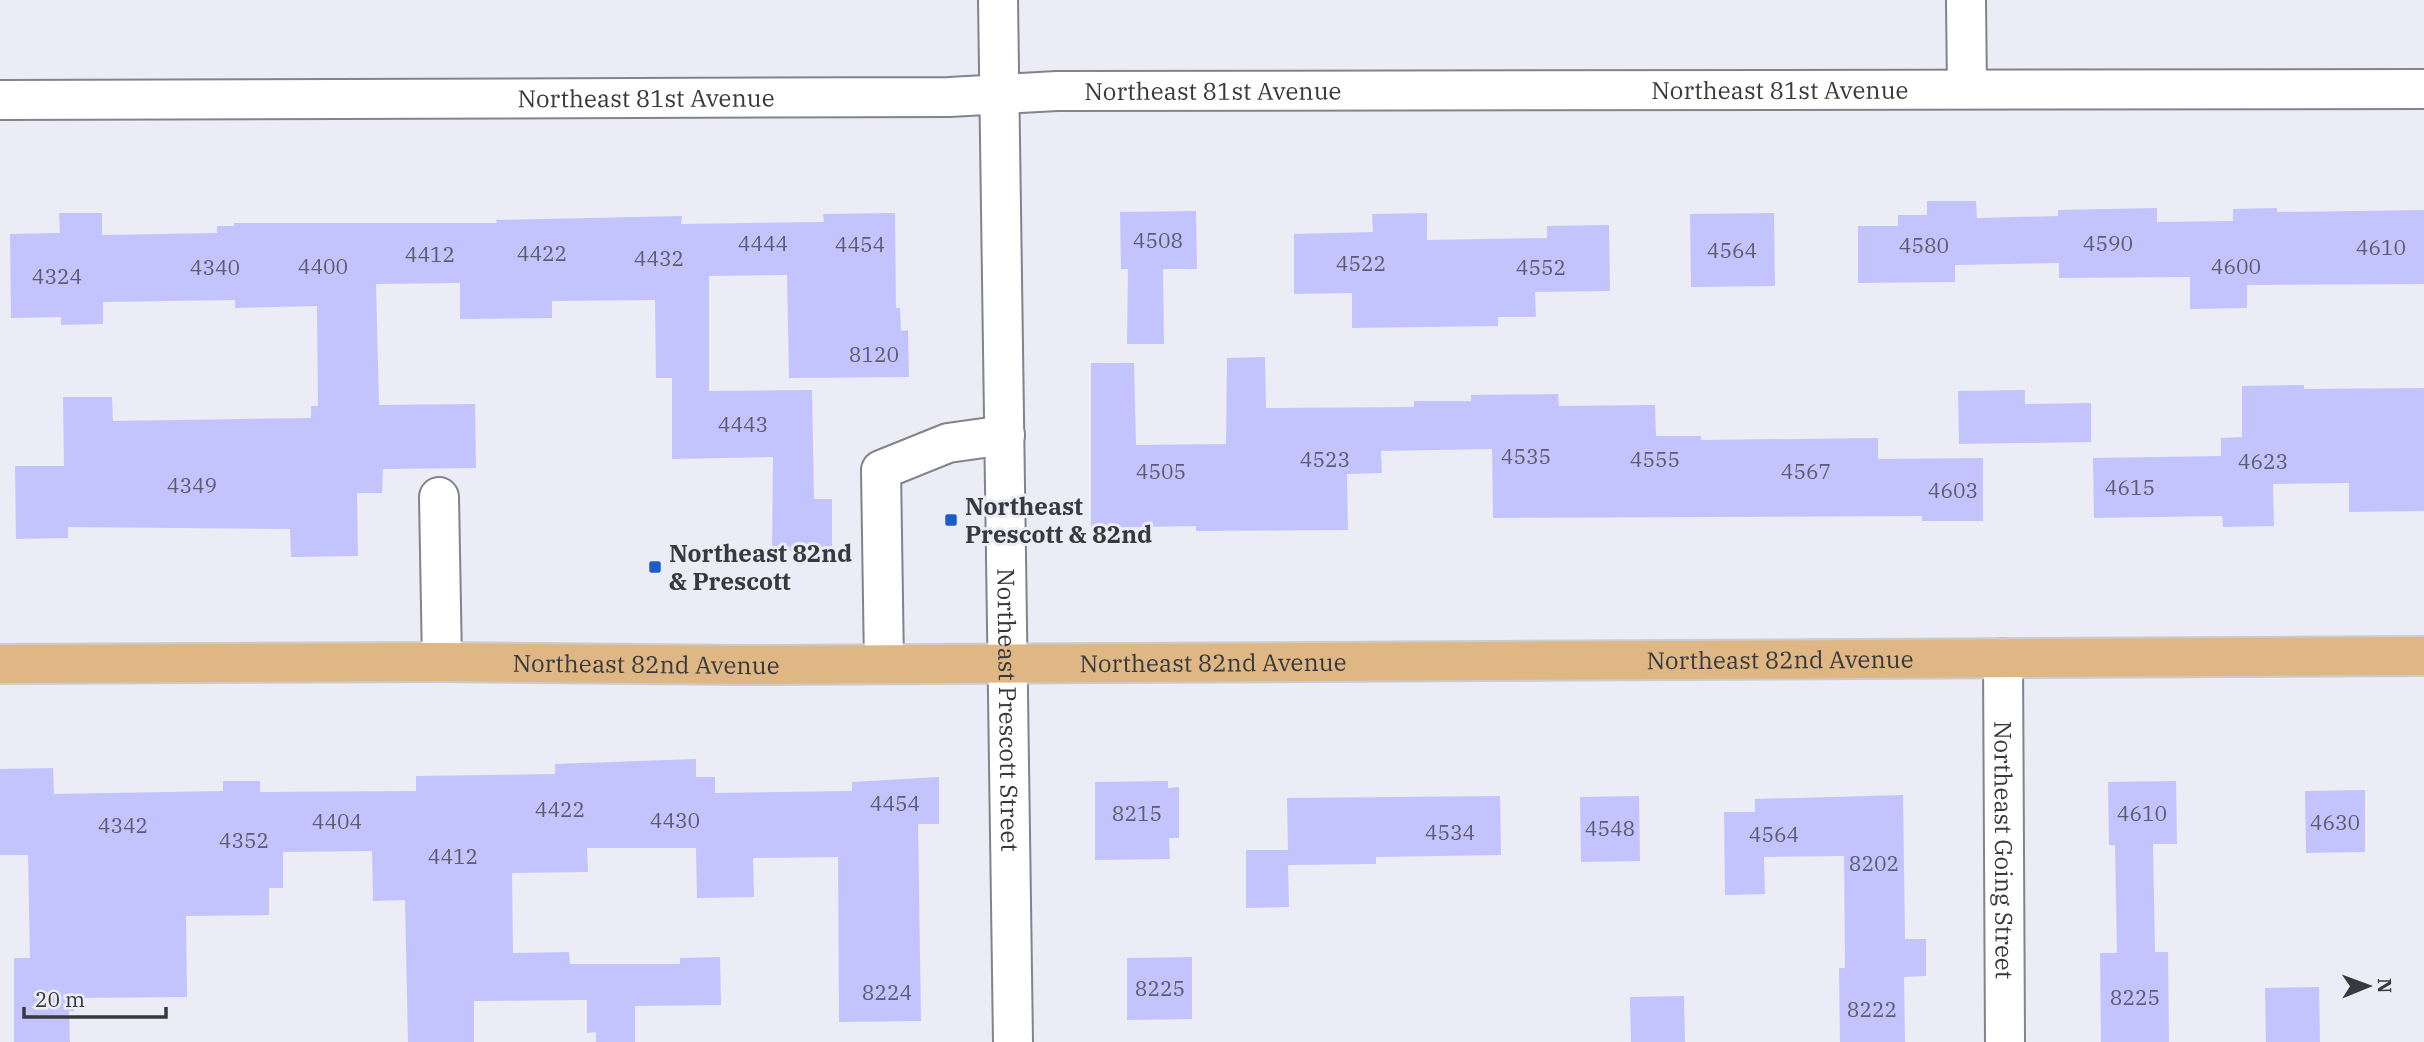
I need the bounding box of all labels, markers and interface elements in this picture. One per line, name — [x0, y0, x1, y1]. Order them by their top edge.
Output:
street label: Northeast 81st Avenue — [1651, 74, 1908, 106]
street label: Northeast 81st Avenue — [1084, 75, 1341, 107]
street label: Northeast 81st Avenue — [517, 82, 775, 114]
house number: 4508 — [1133, 226, 1183, 254]
house number: 4444 — [738, 229, 788, 257]
house number: 4590 — [2083, 229, 2133, 257]
house number: 4454 — [835, 230, 885, 258]
house number: 4580 — [1899, 231, 1949, 259]
house number: 4610 — [2356, 233, 2406, 261]
house number: 4564 — [1707, 236, 1757, 264]
house number: 4422 — [517, 239, 567, 267]
house number: 4412 — [405, 240, 455, 268]
house number: 4432 — [634, 244, 684, 272]
house number: 4522 — [1336, 249, 1386, 277]
house number: 4400 — [298, 252, 348, 280]
house number: 4600 — [2211, 252, 2261, 280]
house number: 4340 — [190, 253, 240, 281]
house number: 4552 — [1516, 253, 1566, 281]
house number: 4324 — [32, 262, 82, 290]
house number: 8120 — [849, 340, 899, 368]
house number: 4443 — [718, 410, 768, 438]
house number: 4535 — [1501, 442, 1551, 470]
house number: 4523 — [1300, 445, 1350, 473]
house number: 4555 — [1630, 445, 1680, 473]
house number: 4623 — [2238, 447, 2288, 475]
house number: 4505 — [1136, 457, 1186, 485]
house number: 4567 — [1781, 457, 1831, 485]
house number: 4349 — [167, 471, 217, 499]
house number: 4615 — [2105, 473, 2155, 501]
house number: 4603 — [1928, 476, 1978, 504]
place label: Northeast Prescott & 82nd — [965, 490, 1152, 550]
marker: Northeast Prescott & 82nd — [943, 512, 959, 528]
place label: Northeast 82nd & Prescott — [669, 537, 852, 597]
marker: Northeast 82nd & Prescott — [647, 559, 663, 575]
street label: Northeast Prescott Street — [990, 568, 1026, 852]
street label: Northeast 82nd Avenue — [1646, 643, 1914, 676]
street label: Northeast 82nd Avenue — [1079, 646, 1347, 679]
street label: Northeast 82nd Avenue — [512, 647, 780, 681]
street label: Northeast Going Street — [1987, 721, 2021, 979]
house number: 4454 — [870, 789, 920, 817]
house number: 4422 — [535, 795, 585, 823]
house number: 8215 — [1112, 799, 1162, 827]
house number: 4610 — [2117, 799, 2167, 827]
house number: 4430 — [650, 806, 700, 834]
house number: 4404 — [312, 807, 362, 835]
house number: 4630 — [2310, 808, 2360, 836]
house number: 4342 — [98, 811, 148, 839]
house number: 4548 — [1585, 814, 1635, 842]
house number: 4534 — [1425, 818, 1475, 846]
house number: 4564 — [1749, 820, 1799, 848]
house number: 4352 — [219, 826, 269, 854]
house number: 4412 — [428, 842, 478, 870]
house number: 8202 — [1849, 849, 1899, 877]
north arrow — [2333, 951, 2403, 1021]
house number: 8225 — [1135, 974, 1185, 1002]
scale bar — [24, 976, 166, 1020]
house number: 8224 — [862, 978, 912, 1006]
text: N — [2373, 978, 2397, 993]
house number: 8225 — [2110, 983, 2160, 1011]
text: 20 m — [35, 985, 85, 1013]
house number: 8222 — [1847, 995, 1897, 1023]

